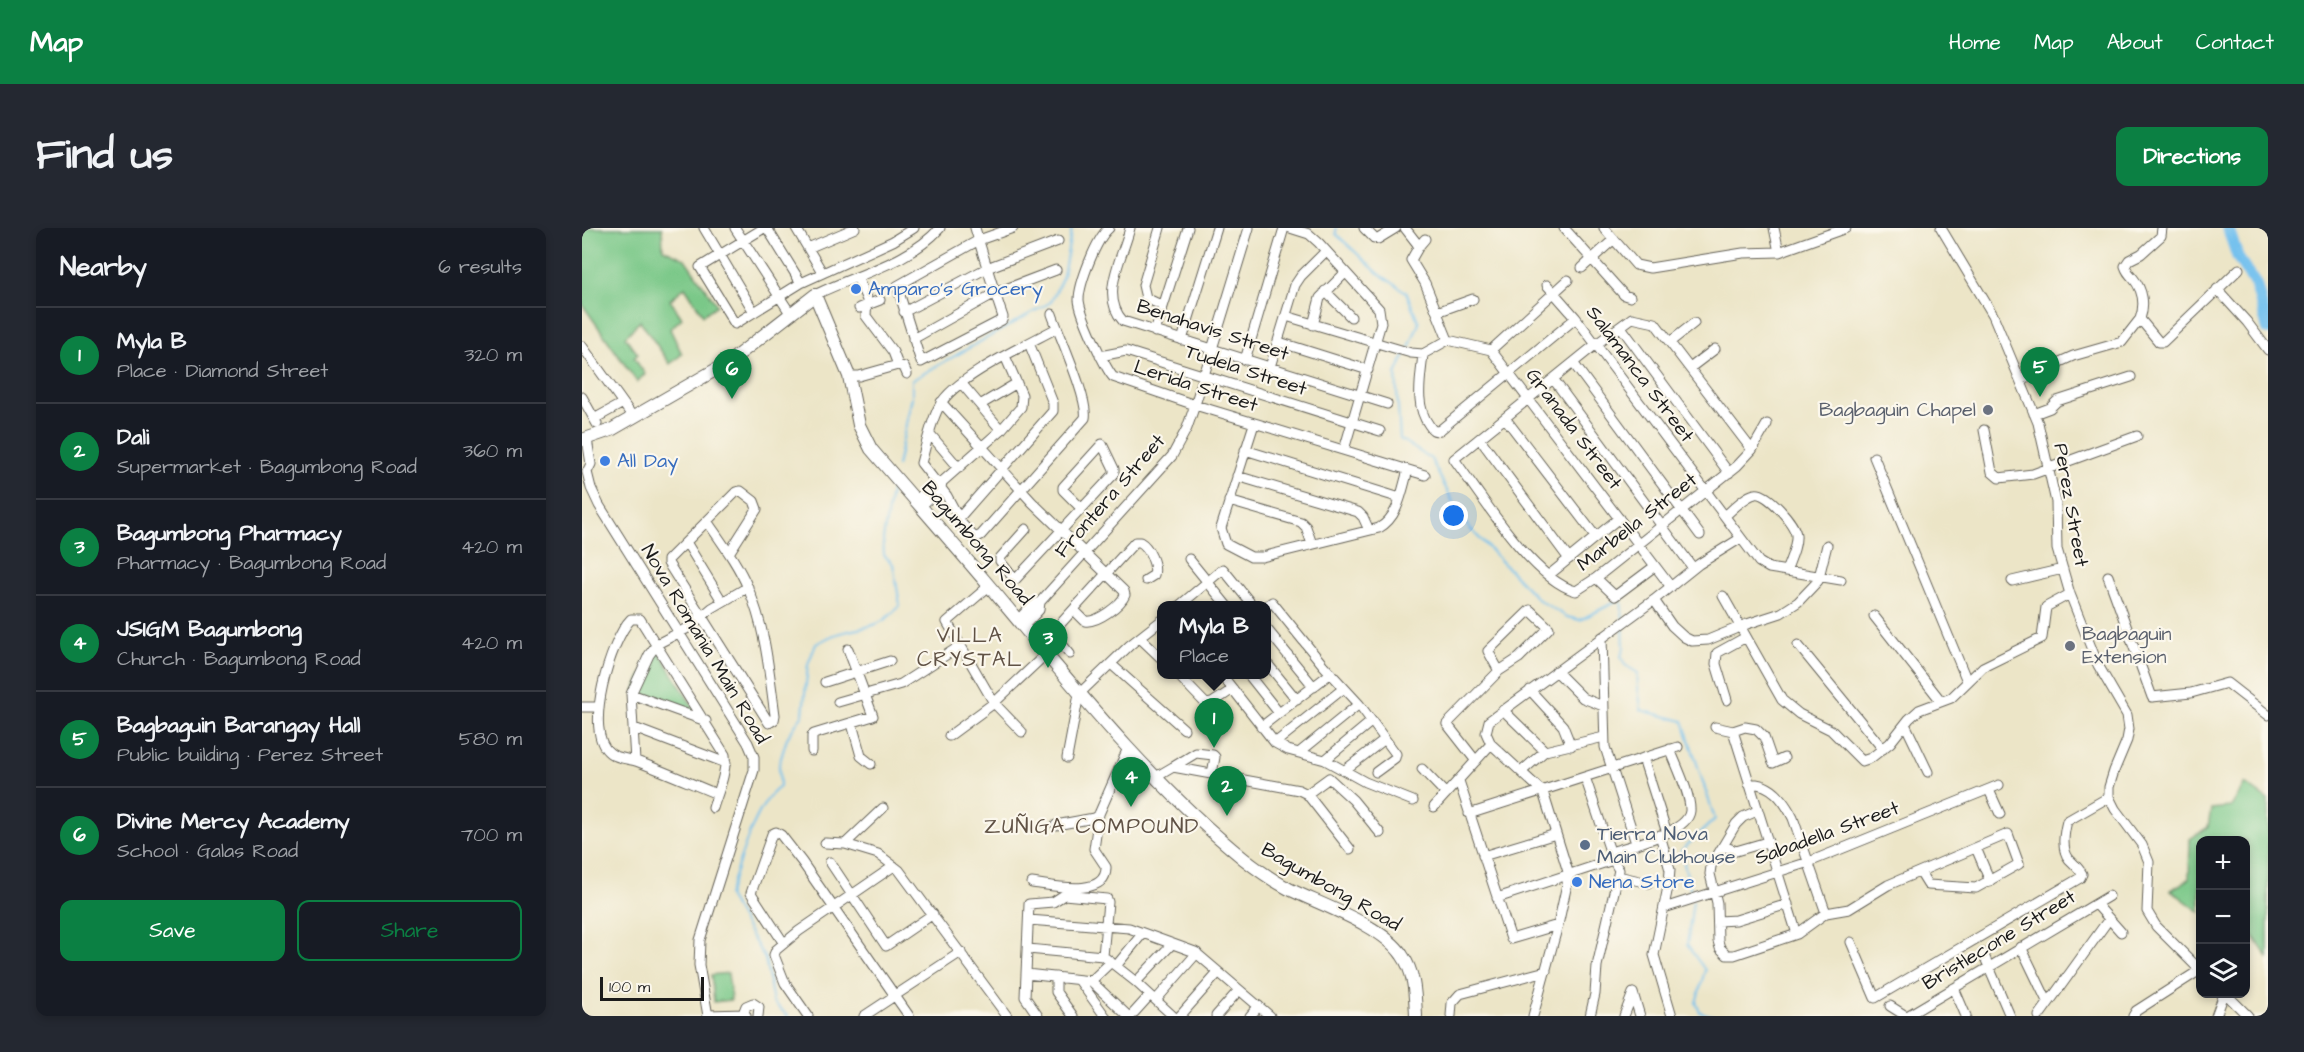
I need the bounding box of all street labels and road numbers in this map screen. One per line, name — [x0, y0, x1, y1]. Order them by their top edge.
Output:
street label: Benahavis Street — [1133, 292, 1293, 368]
street label: Salamanca Street — [1579, 300, 1701, 448]
street label: Tudela Street — [1181, 337, 1311, 403]
street label: Lerida Street — [1130, 353, 1262, 419]
street label: Granada Street — [1519, 363, 1629, 495]
street label: Frontera Street — [1048, 428, 1172, 564]
street label: Perez Street — [2046, 441, 2096, 569]
street label: Marbella Street — [1571, 466, 1703, 578]
street label: Bagumbong Road — [914, 475, 1039, 612]
street label: Nova Romania Main Road — [634, 539, 776, 749]
street label: Sabadella Street — [1751, 794, 1903, 872]
street label: Bagumbong Road — [1255, 836, 1406, 939]
street label: Bristlecone Street — [1917, 883, 2081, 997]

